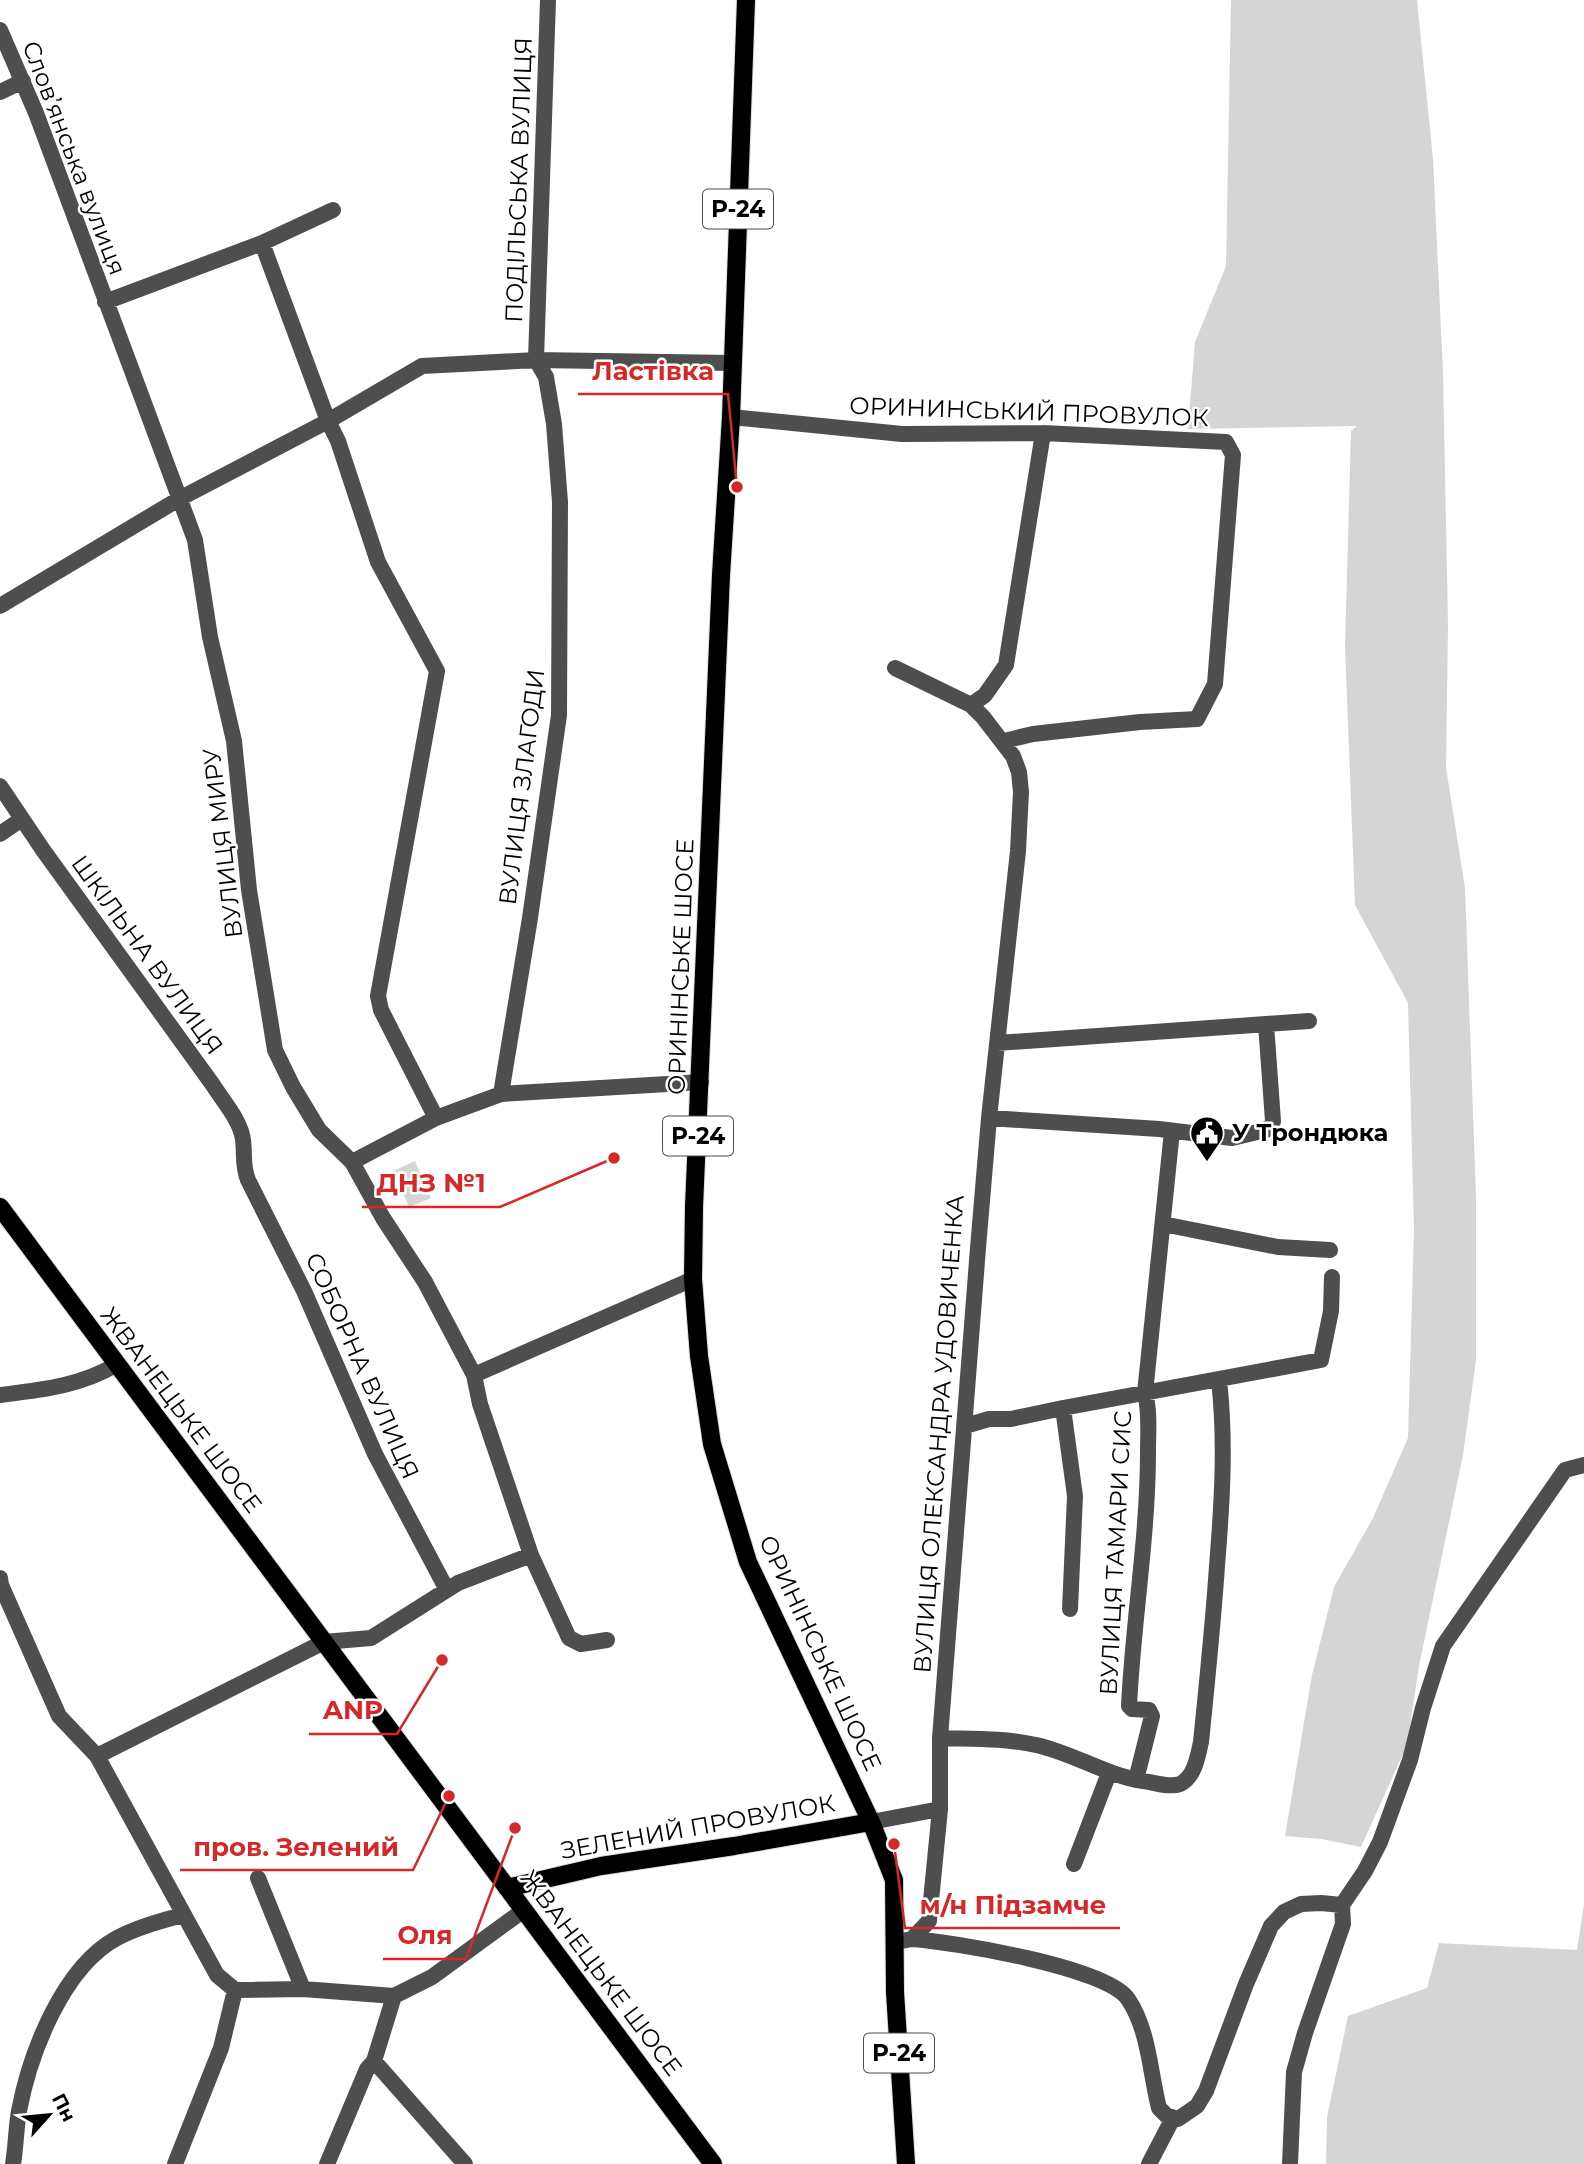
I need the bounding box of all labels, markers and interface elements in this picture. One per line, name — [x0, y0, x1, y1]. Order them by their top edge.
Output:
street label: Словʼянська вулиця — [16, 37, 132, 279]
street label: ПОДІЛЬСЬКА ВУЛИЦЯ — [499, 37, 538, 323]
road number: Р-24 — [703, 190, 773, 229]
callout: Ластівка — [578, 347, 728, 394]
text: Ластівка — [592, 355, 714, 387]
street label: ОРИНИНСЬКИЙ ПРОВУЛОК — [849, 391, 1209, 432]
street label: ВУЛИЦЯ ЗЛАГОДИ — [493, 667, 550, 907]
street label: ВУЛИЦЯ МИРУ — [196, 746, 249, 940]
street label: ОРИНІНСЬКЕ ШОСЕ — [662, 838, 699, 1096]
street label: ШКІЛЬНА ВУЛИЦЯ — [65, 849, 229, 1060]
public building icon: У Трондюка — [1188, 1114, 1226, 1163]
road number: Р-24 — [663, 1116, 733, 1156]
place label: У Трондюка — [1232, 1118, 1388, 1147]
callout: ДНЗ №1 — [362, 1160, 500, 1207]
text: ДНЗ №1 — [376, 1167, 486, 1199]
street label: ВУЛИЦЯ ОЛЕКСАНДРА УДОВИЧЕНКА — [907, 1194, 970, 1674]
street label: СОБОРНА ВУЛИЦЯ — [299, 1248, 425, 1484]
street label: ЖВАНЕЦЬКЕ ШОСЕ — [95, 1301, 268, 1518]
street label: ВУЛИЦЯ ТАМАРИ СИС — [1094, 1410, 1137, 1696]
street label: ОРИНІНСЬКЕ ШОСЕ — [753, 1531, 888, 1775]
callout: ANP — [309, 1687, 397, 1734]
text: ANP — [322, 1694, 383, 1726]
street label: ЗЕЛЕНИЙ ПРОВУЛОК — [559, 1788, 837, 1865]
callout: пров. Зелений — [180, 1823, 413, 1870]
text: пров. Зелений — [193, 1831, 399, 1863]
street label: ЖВАНЕЦЬКЕ ШОСЕ — [515, 1864, 688, 2081]
callout: м/н Підзамче — [905, 1881, 1120, 1928]
text: м/н Підзамче — [919, 1889, 1107, 1921]
callout: Оля — [383, 1912, 466, 1959]
text: Оля — [397, 1919, 453, 1951]
road number: Р-24 — [864, 2034, 934, 2072]
north arrow — [14, 2080, 84, 2150]
text: Пн — [47, 2090, 80, 2125]

